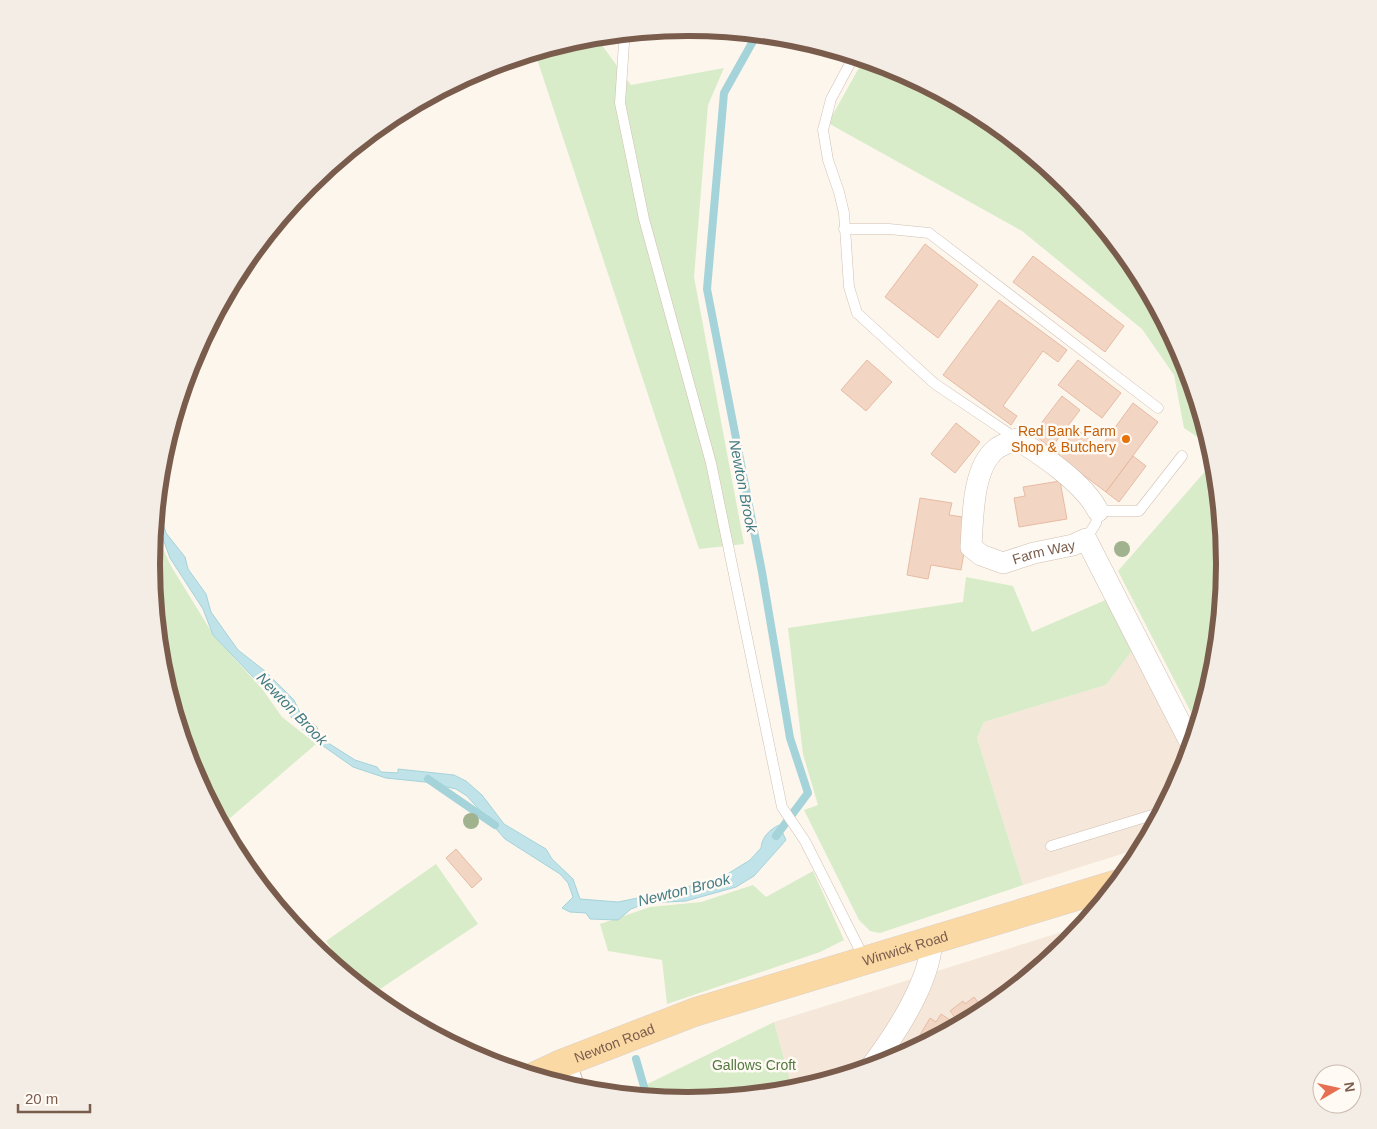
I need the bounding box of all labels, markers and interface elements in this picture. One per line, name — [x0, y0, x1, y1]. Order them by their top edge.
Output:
place label: Red Bank Farm Shop & Butchery — [1011, 423, 1116, 455]
marker: Red Bank Farm Shop & Butchery — [1120, 433, 1132, 445]
water label: Newton Brook — [726, 438, 761, 535]
street label: Farm Way — [1010, 537, 1076, 567]
water label: Newton Brook — [254, 669, 332, 750]
water label: Newton Brook — [636, 870, 733, 909]
street label: Winwick Road — [860, 928, 950, 969]
street label: Newton Road — [572, 1020, 657, 1066]
park label: Gallows Croft — [712, 1057, 796, 1073]
north arrow — [1312, 1064, 1362, 1114]
text: N — [1341, 1081, 1359, 1093]
scale bar — [18, 1082, 90, 1114]
text: 20 m — [25, 1090, 58, 1107]

